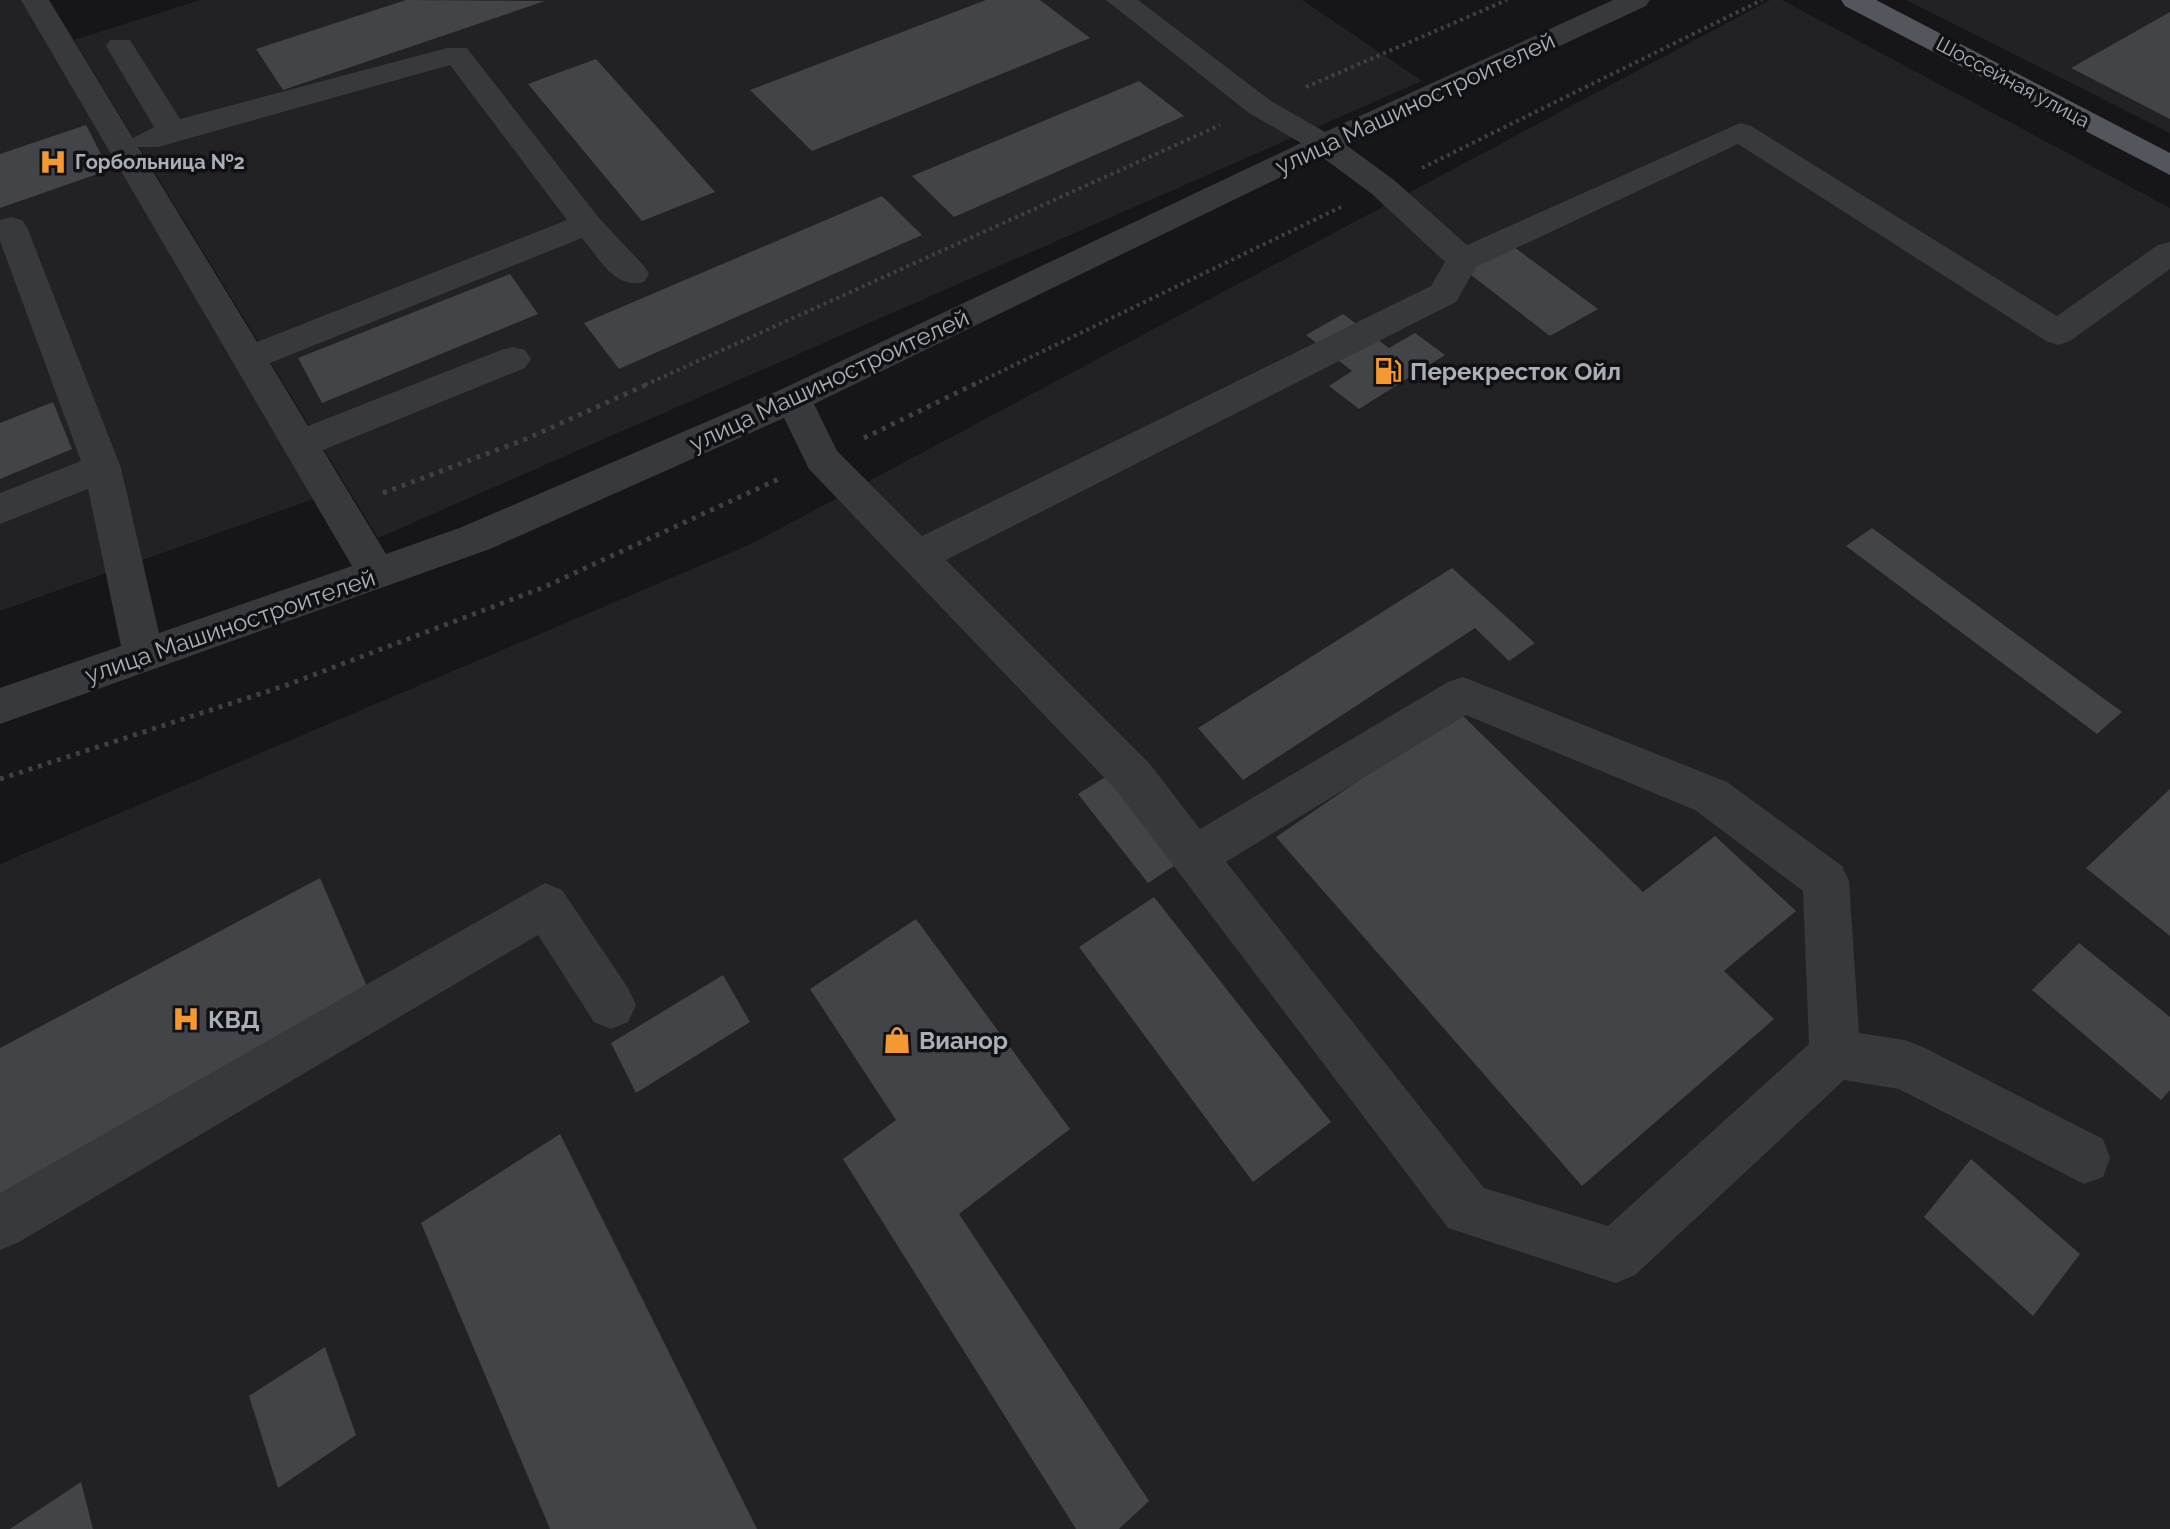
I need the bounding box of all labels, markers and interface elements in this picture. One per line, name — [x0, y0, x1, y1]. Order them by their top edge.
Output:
street label: улица Машиностроителей — [1271, 25, 1559, 181]
street label: Шоссейная улица — [1932, 31, 2094, 133]
hospital icon: Горбольница №2 — [38, 147, 68, 177]
place label: Горбольница №2 — [75, 150, 245, 174]
street label: улица Машиностроителей — [685, 302, 973, 458]
fuel station icon: Перекресток Ойл — [1373, 356, 1403, 386]
place label: Перекресток Ойл — [1410, 357, 1621, 386]
street label: улица Машиностроителей — [81, 563, 379, 689]
hospital icon: КВД — [171, 1004, 201, 1034]
place label: КВД — [208, 1005, 260, 1034]
shop icon: Вианор — [882, 1025, 912, 1055]
place label: Вианор — [919, 1026, 1008, 1055]

